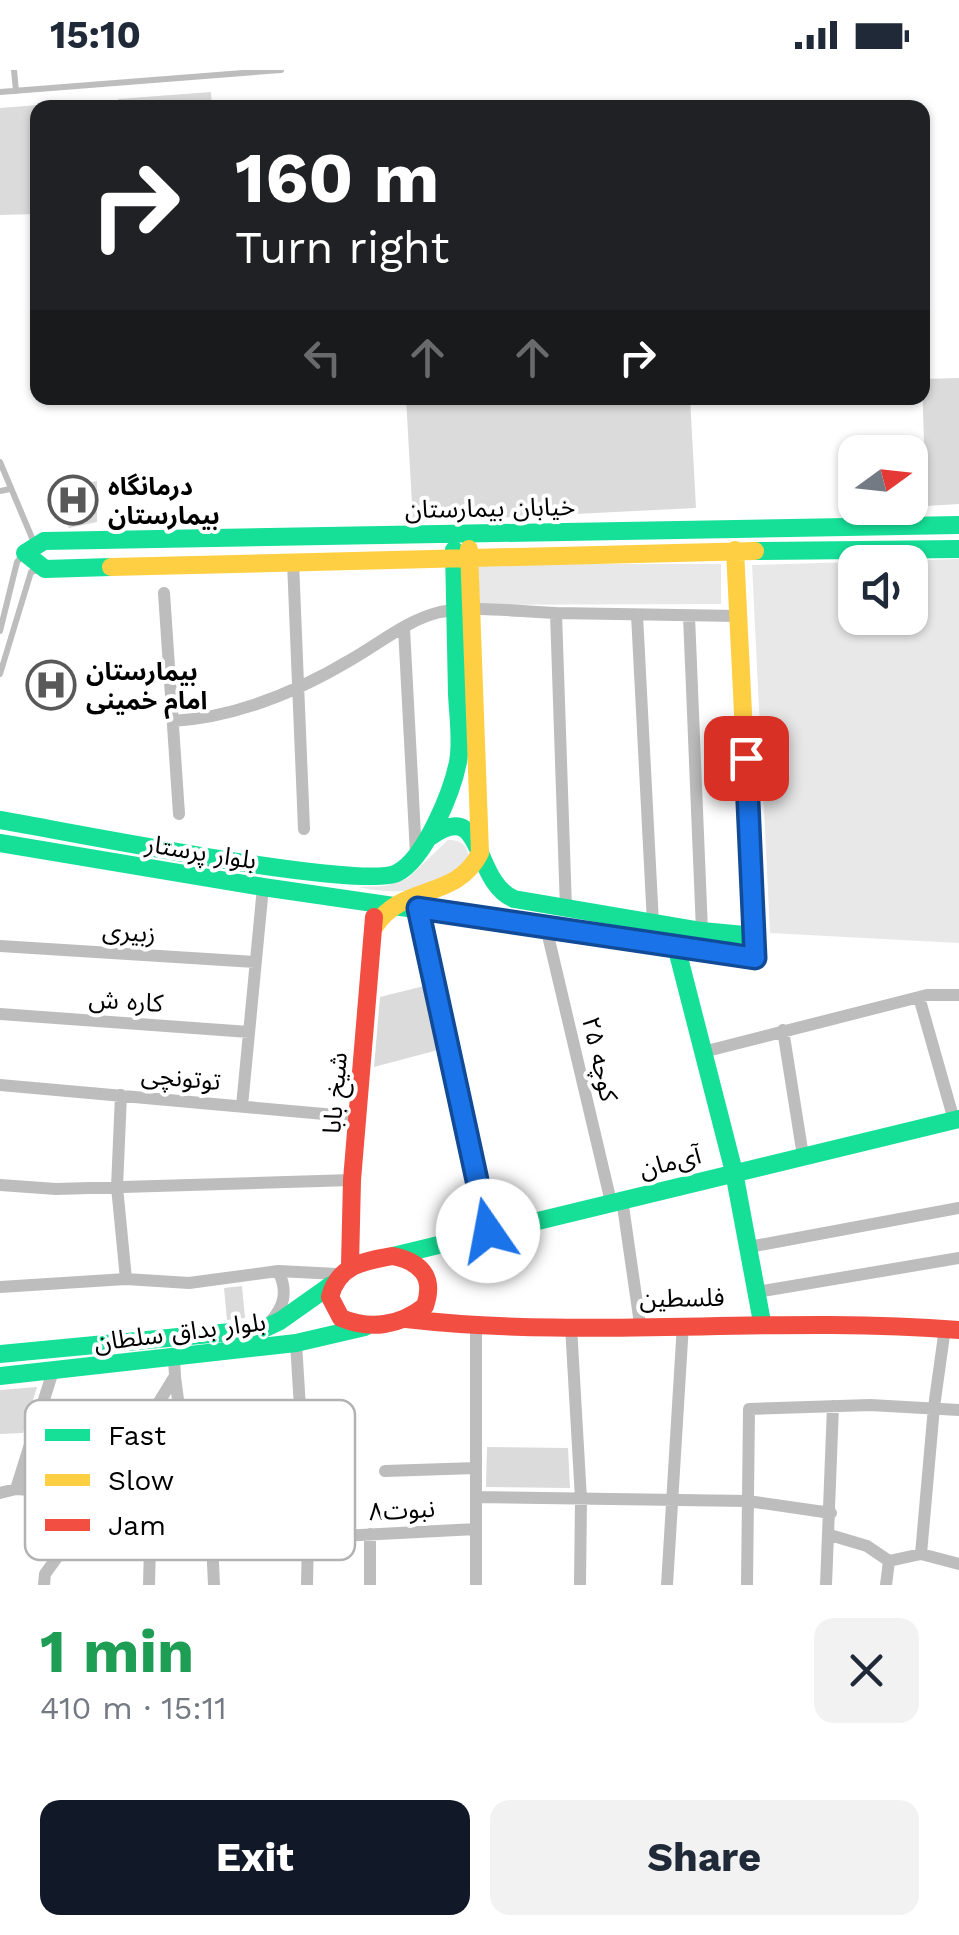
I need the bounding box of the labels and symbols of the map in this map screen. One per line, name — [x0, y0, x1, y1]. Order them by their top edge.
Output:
north arrow — [838, 435, 928, 525]
place label: درمانگاه بیمارستان — [108, 472, 220, 530]
hospital icon: درمانگاه بیمارستان — [47, 474, 99, 526]
street label: خیابان بیمارستان — [405, 492, 575, 524]
place label: بیمارستان امام خمینی — [86, 657, 207, 719]
hospital icon: بیمارستان امام خمینی — [25, 659, 77, 711]
pin — [704, 716, 789, 801]
street label: بلوار پرستار — [142, 829, 258, 876]
street label: زبیری — [101, 916, 157, 948]
street label: کاره ش — [88, 984, 165, 1018]
street label: کوچه ۲۵ — [575, 1014, 624, 1105]
street label: شیخ بابا — [317, 1051, 357, 1135]
street label: توتونچی — [140, 1060, 222, 1097]
street label: آی‌مان — [636, 1140, 705, 1184]
position arrow — [436, 1179, 540, 1283]
street label: فلسطین — [639, 1283, 725, 1313]
street label: بلوار بداق سلطان — [92, 1307, 268, 1357]
legend — [25, 1400, 355, 1560]
text: Fast — [108, 1419, 166, 1452]
text: Slow — [108, 1464, 174, 1497]
street label: نبوت۸ — [368, 1494, 436, 1526]
text: Jam — [108, 1509, 166, 1542]

